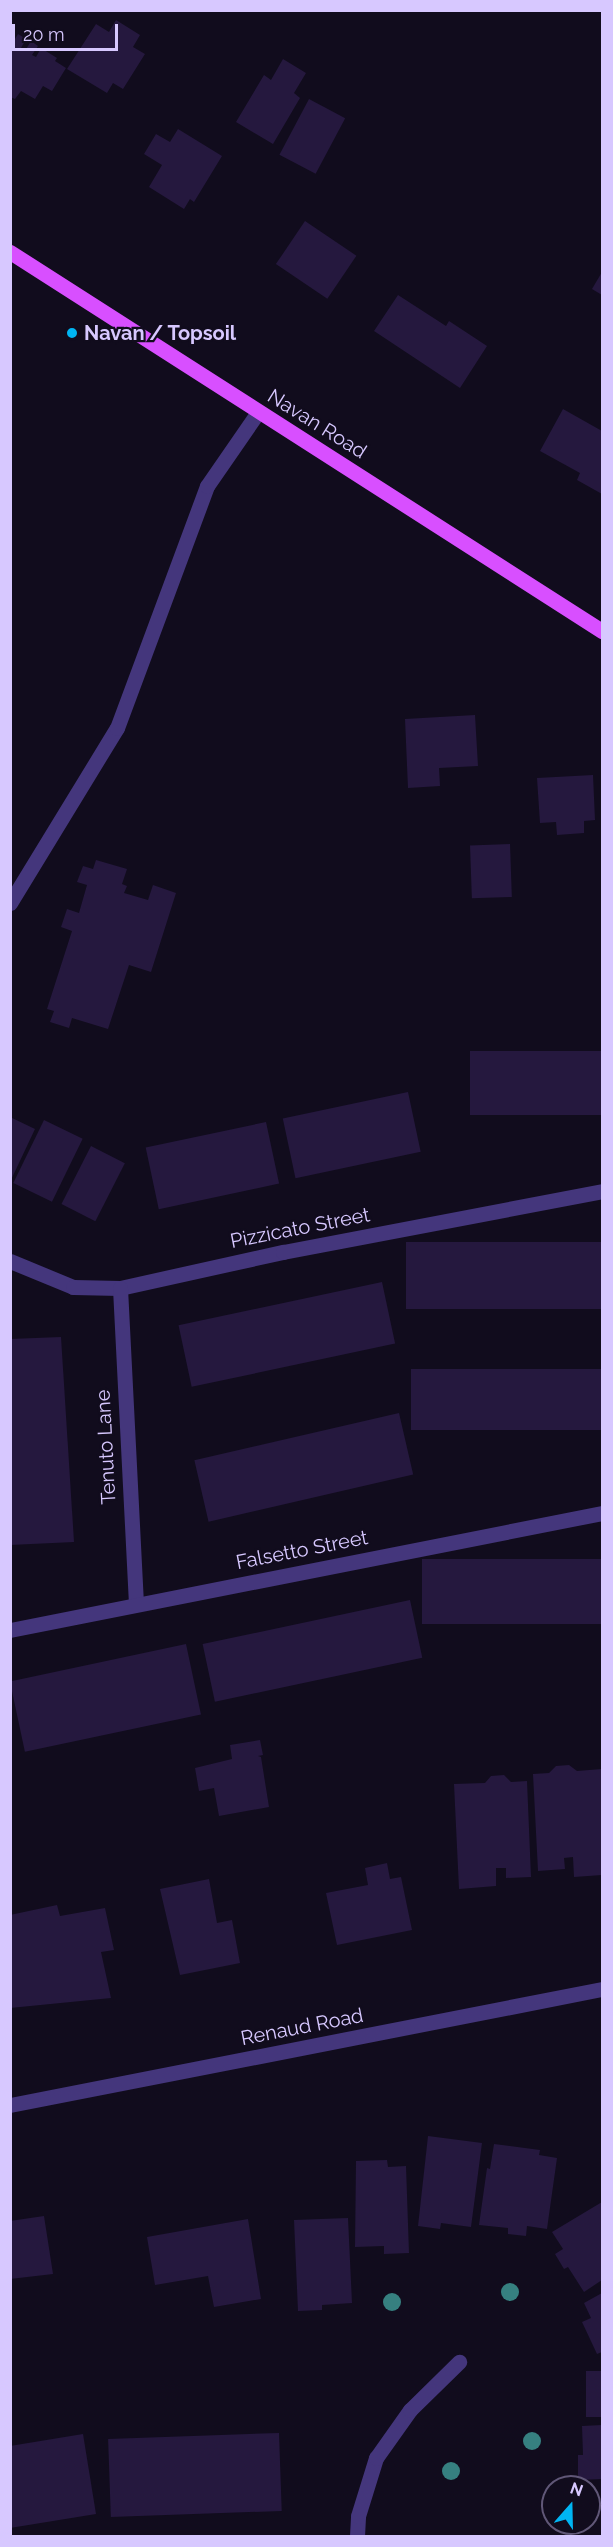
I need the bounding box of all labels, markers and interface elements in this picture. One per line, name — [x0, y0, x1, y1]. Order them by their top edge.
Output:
scale bar — [15, 12, 122, 50]
text: 20 m — [23, 24, 65, 45]
place label: Navan / Topsoil — [84, 321, 237, 345]
marker: Navan / Topsoil — [65, 326, 79, 340]
street label: Navan Road — [263, 384, 371, 464]
street label: Pizzicato Street — [228, 1203, 372, 1253]
street label: Tenuto Lane — [91, 1389, 121, 1505]
street label: Falsetto Street — [234, 1525, 370, 1575]
street label: Renaud Road — [239, 2003, 365, 2051]
north arrow — [541, 2475, 601, 2535]
text: N — [568, 2478, 586, 2501]

